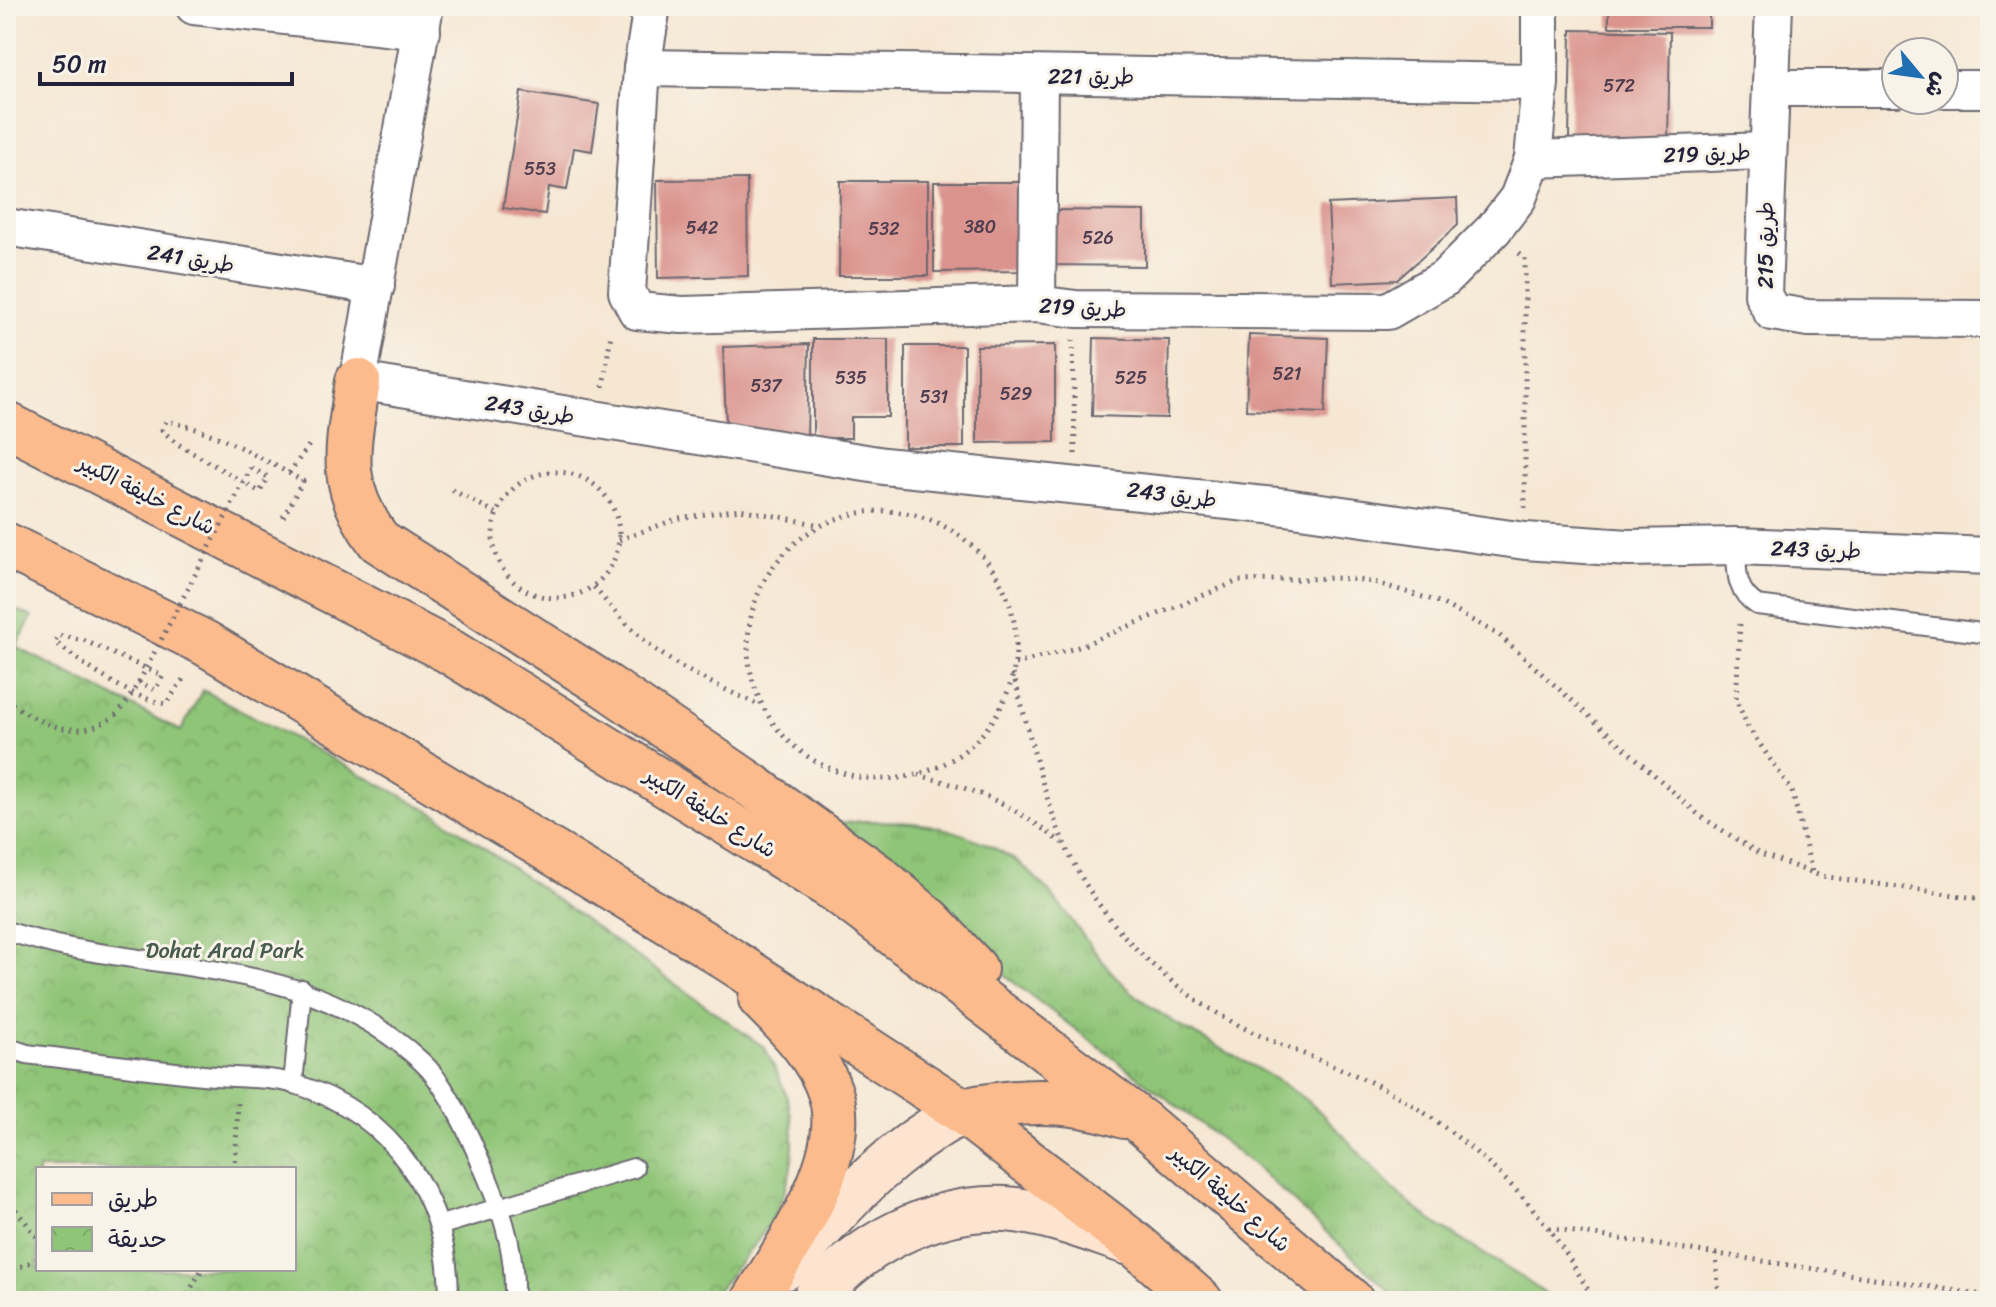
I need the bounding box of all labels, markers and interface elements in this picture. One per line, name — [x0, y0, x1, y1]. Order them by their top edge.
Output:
scale bar — [40, 36, 292, 86]
north arrow — [1880, 36, 1960, 116]
text: 50 m — [52, 43, 107, 85]
street label: طريق 221 — [1048, 57, 1134, 96]
text: ش — [1914, 65, 1960, 105]
house number: 572 — [1603, 70, 1635, 102]
street label: طريق 219 — [1663, 132, 1751, 175]
house number: 553 — [524, 153, 556, 185]
street label: طريق 215 — [1746, 201, 1785, 289]
house number: 380 — [964, 211, 996, 243]
house number: 542 — [686, 212, 718, 244]
house number: 532 — [868, 213, 900, 245]
house number: 526 — [1082, 222, 1114, 254]
street label: طريق 241 — [145, 232, 237, 285]
street label: طريق 219 — [1038, 286, 1128, 329]
house number: 521 — [1272, 358, 1302, 390]
house number: 535 — [835, 362, 867, 394]
house number: 525 — [1115, 362, 1147, 394]
house number: 537 — [750, 370, 783, 402]
house number: 529 — [1000, 378, 1032, 410]
house number: 531 — [920, 381, 949, 413]
street label: طريق 243 — [482, 383, 578, 436]
street label: شارع خليفة الكبير — [69, 442, 222, 546]
street label: طريق 243 — [1125, 470, 1219, 519]
street label: طريق 243 — [1770, 528, 1862, 571]
street label: شارع خليفة الكبير — [635, 755, 785, 869]
park label: Dohat Arad Park — [145, 931, 305, 970]
street label: شارع خليفة الكبير — [1160, 1133, 1300, 1262]
legend — [36, 1167, 296, 1271]
text: طريق — [108, 1178, 158, 1220]
text: حديقة — [108, 1218, 167, 1260]

